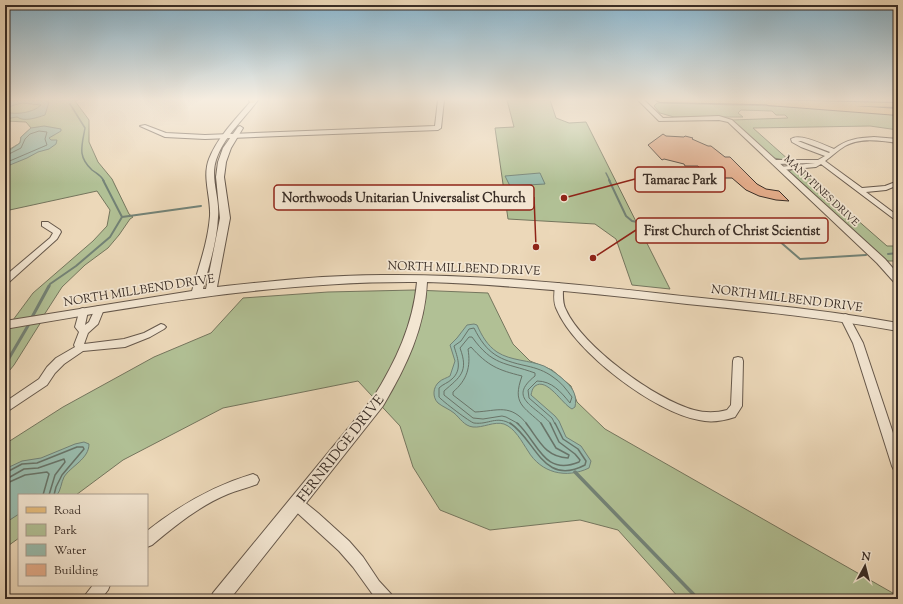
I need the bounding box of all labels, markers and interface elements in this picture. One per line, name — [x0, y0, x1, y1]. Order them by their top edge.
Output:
street label: MANY PINES DRIVE — [780, 152, 862, 230]
callout: Tamarac Park — [635, 167, 725, 192]
text: Tamarac Park — [643, 172, 718, 190]
callout: Northwoods Unitarian Universalist Church — [274, 185, 534, 210]
text: Northwoods Unitarian Universalist Church — [282, 190, 526, 208]
callout: First Church of Christ Scientist — [636, 218, 828, 243]
text: First Church of Christ Scientist — [644, 223, 821, 241]
street label: NORTH MILLBEND DRIVE — [387, 257, 541, 281]
street label: NORTH MILLBEND DRIVE — [62, 270, 217, 312]
street label: NORTH MILLBEND DRIVE — [710, 281, 865, 317]
street label: FERNRIDGE DRIVE — [293, 391, 390, 507]
legend — [18, 494, 148, 586]
text: Road — [54, 502, 81, 520]
text: Park — [54, 522, 77, 540]
text: Water — [54, 542, 87, 560]
north arrow — [845, 546, 885, 586]
text: N — [860, 548, 872, 566]
text: Building — [54, 562, 98, 580]

